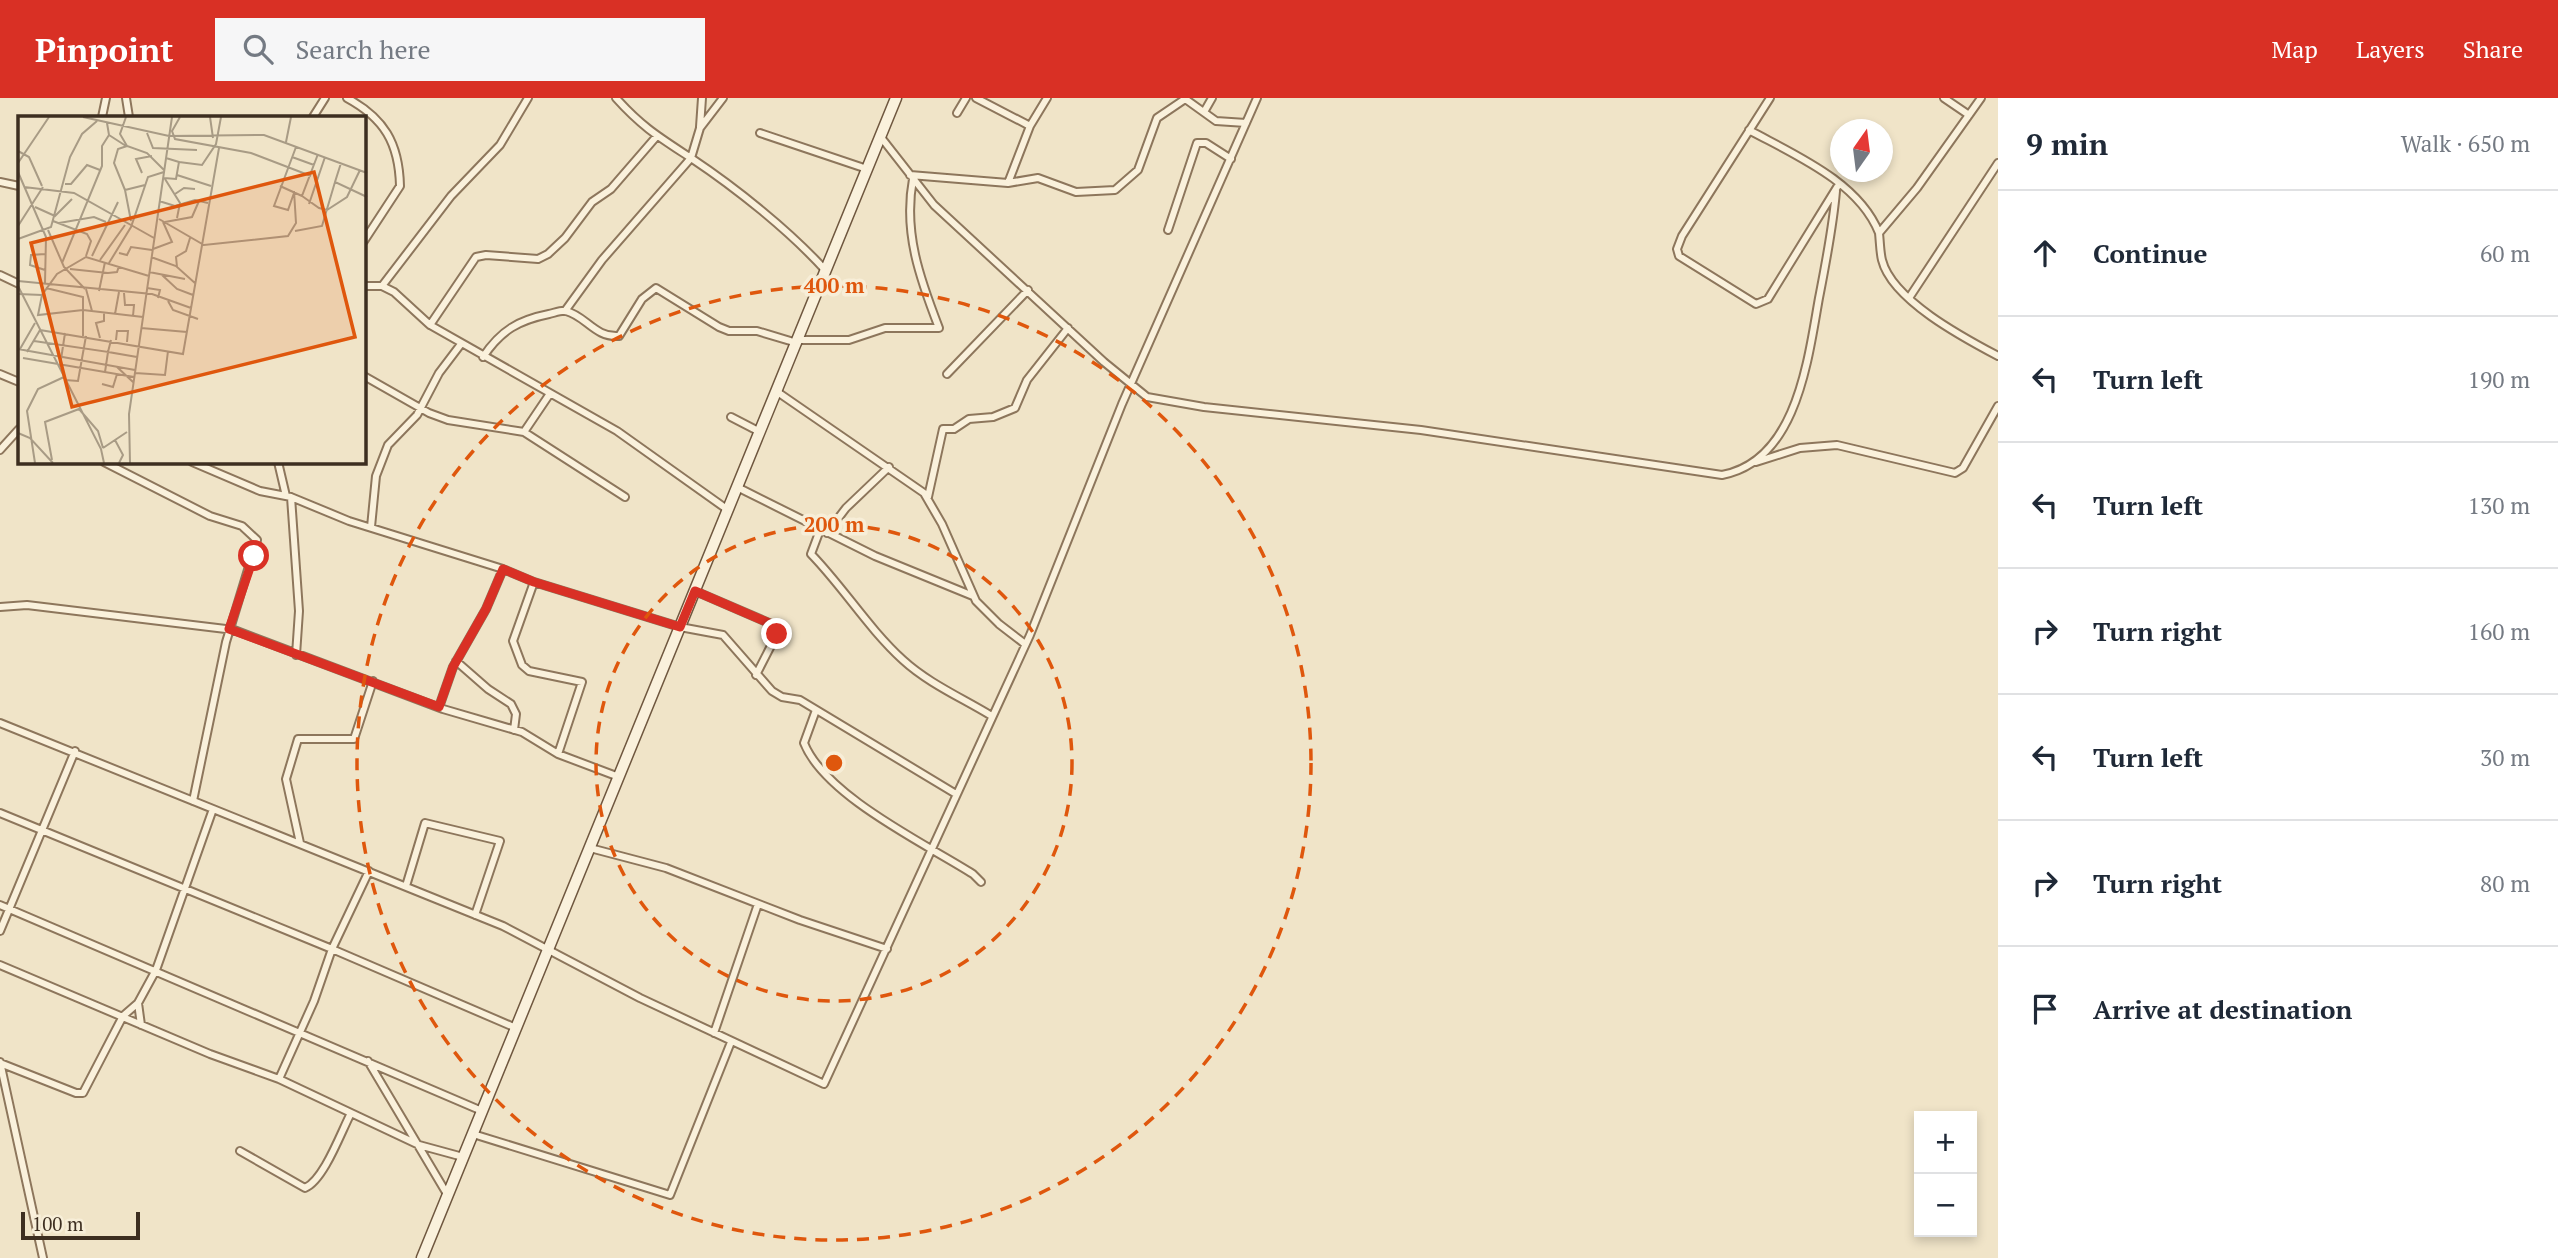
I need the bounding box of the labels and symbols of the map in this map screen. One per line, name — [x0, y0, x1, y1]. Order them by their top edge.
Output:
inset map — [18, 116, 366, 464]
north arrow — [1830, 119, 1893, 182]
text: 400 m — [804, 271, 865, 299]
text: 200 m — [804, 510, 865, 538]
route start — [238, 540, 269, 571]
route end — [761, 618, 792, 649]
centre of rings — [822, 751, 846, 775]
scale bar — [21, 1209, 140, 1241]

